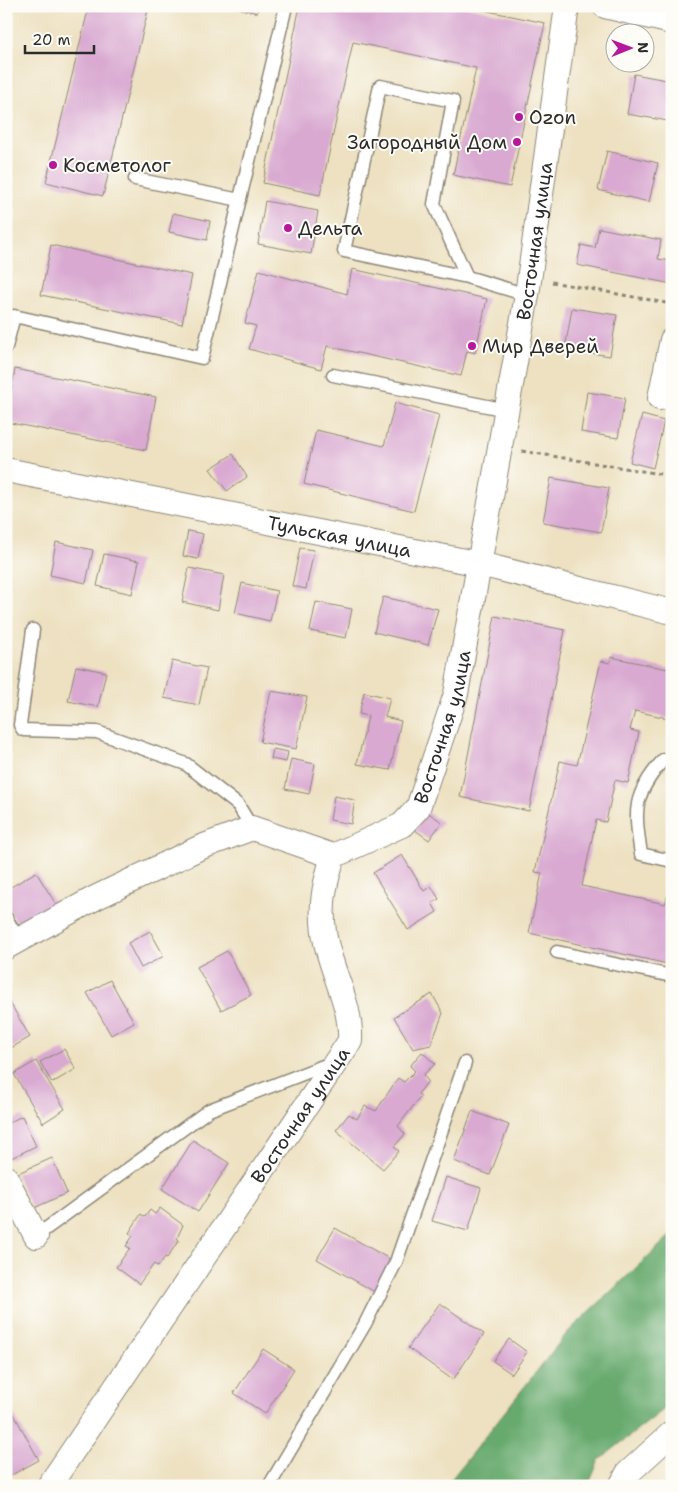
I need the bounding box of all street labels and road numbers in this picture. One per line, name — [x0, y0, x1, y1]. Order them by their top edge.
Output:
street label: Восточная улица — [511, 160, 558, 322]
street label: Тульская улица — [265, 510, 414, 563]
street label: Восточная улица — [408, 648, 477, 807]
street label: Восточная улица — [245, 1042, 356, 1188]

